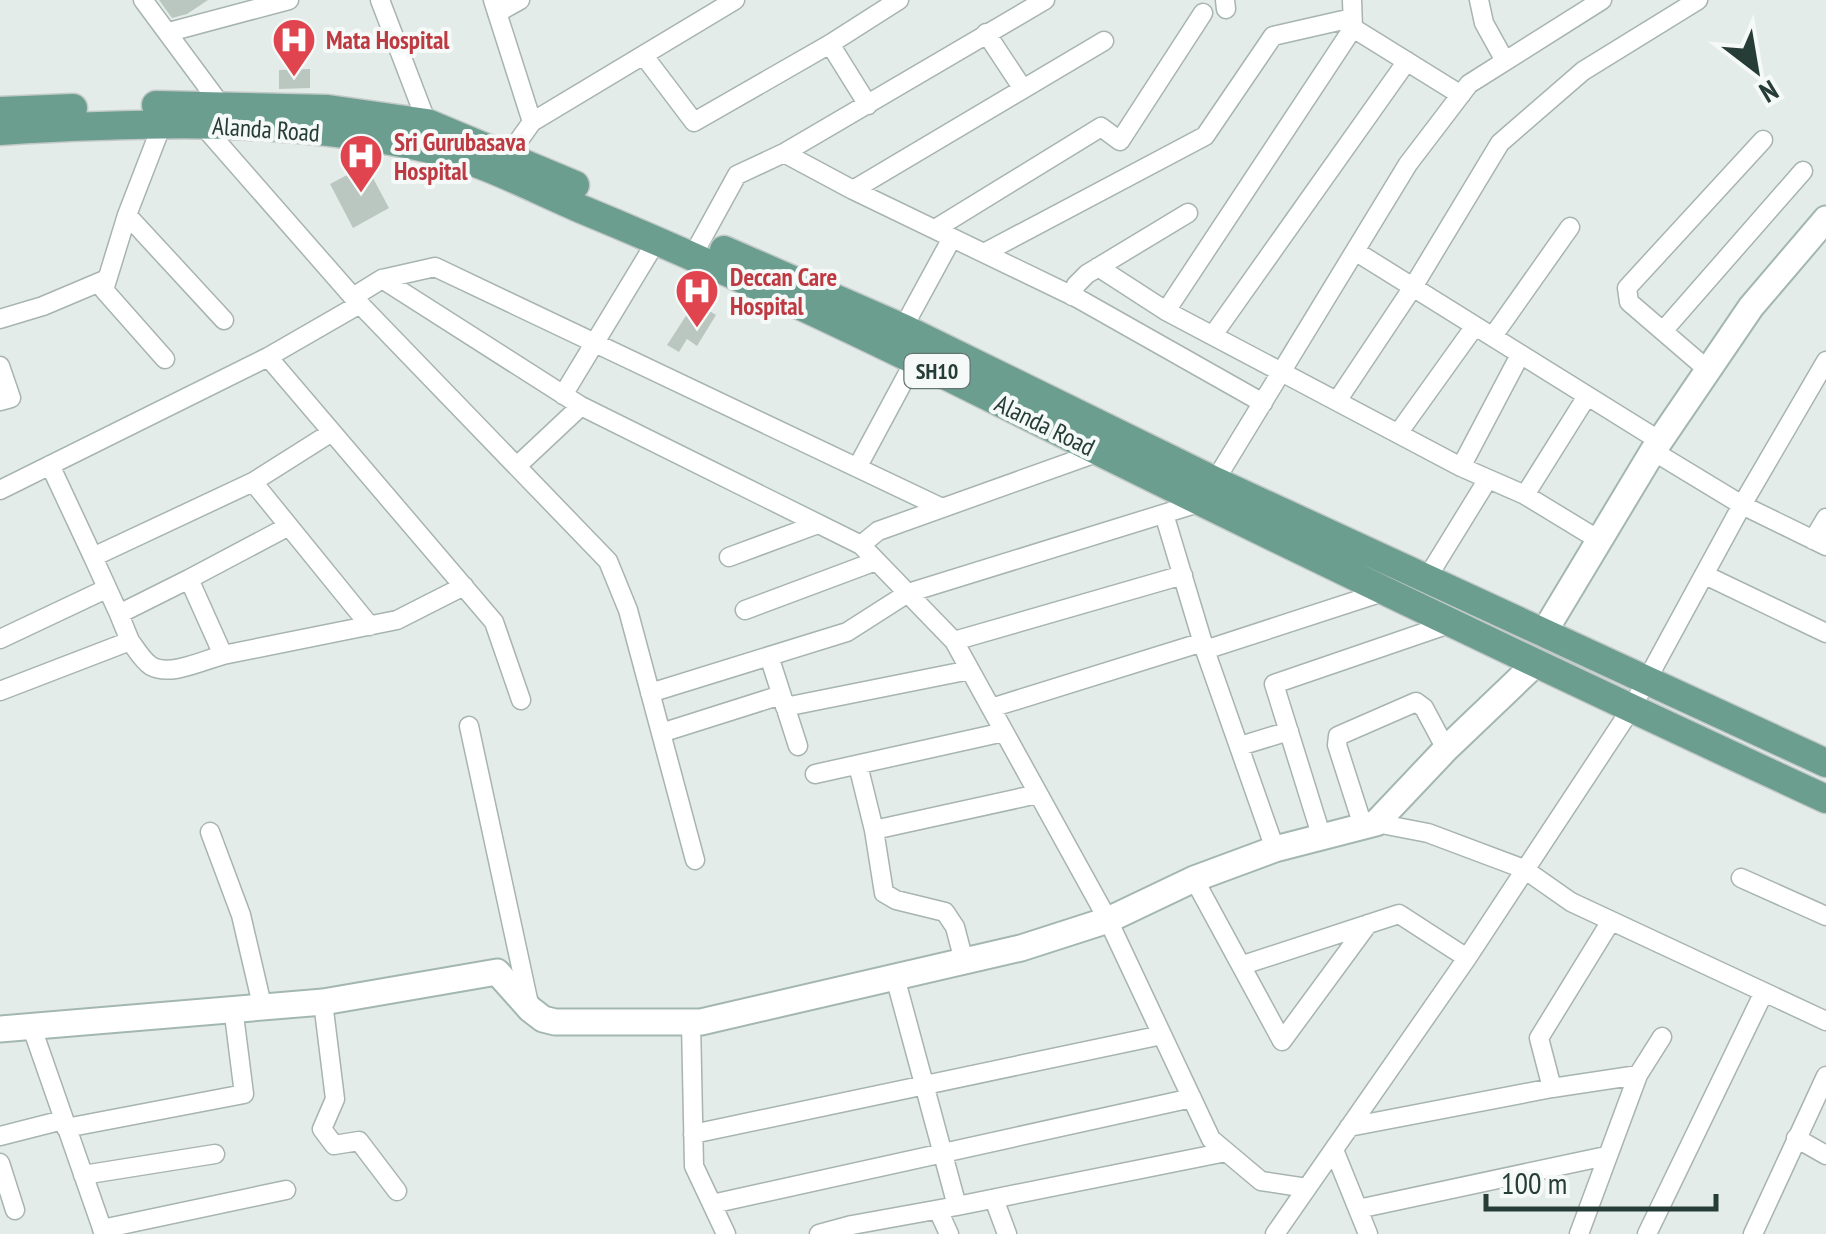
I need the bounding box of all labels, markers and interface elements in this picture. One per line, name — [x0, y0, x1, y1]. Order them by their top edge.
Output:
hospital icon: Mata Hospital — [271, 17, 317, 78]
north arrow — [1706, 20, 1806, 120]
place label: Mata Hospital — [326, 24, 450, 56]
text: N — [1753, 72, 1785, 112]
street label: Alanda Road — [211, 109, 321, 149]
place label: Sri Gurubasava Hospital — [394, 126, 526, 187]
hospital icon: Sri Gurubasava Hospital — [338, 133, 384, 194]
place label: Deccan Care Hospital — [730, 261, 837, 322]
hospital icon: Deccan Care Hospital — [674, 268, 720, 329]
road number: SH10 — [904, 354, 970, 388]
street label: Alanda Road — [990, 387, 1100, 463]
scale bar — [1486, 1149, 1716, 1211]
text: 100 m — [1501, 1163, 1567, 1202]

